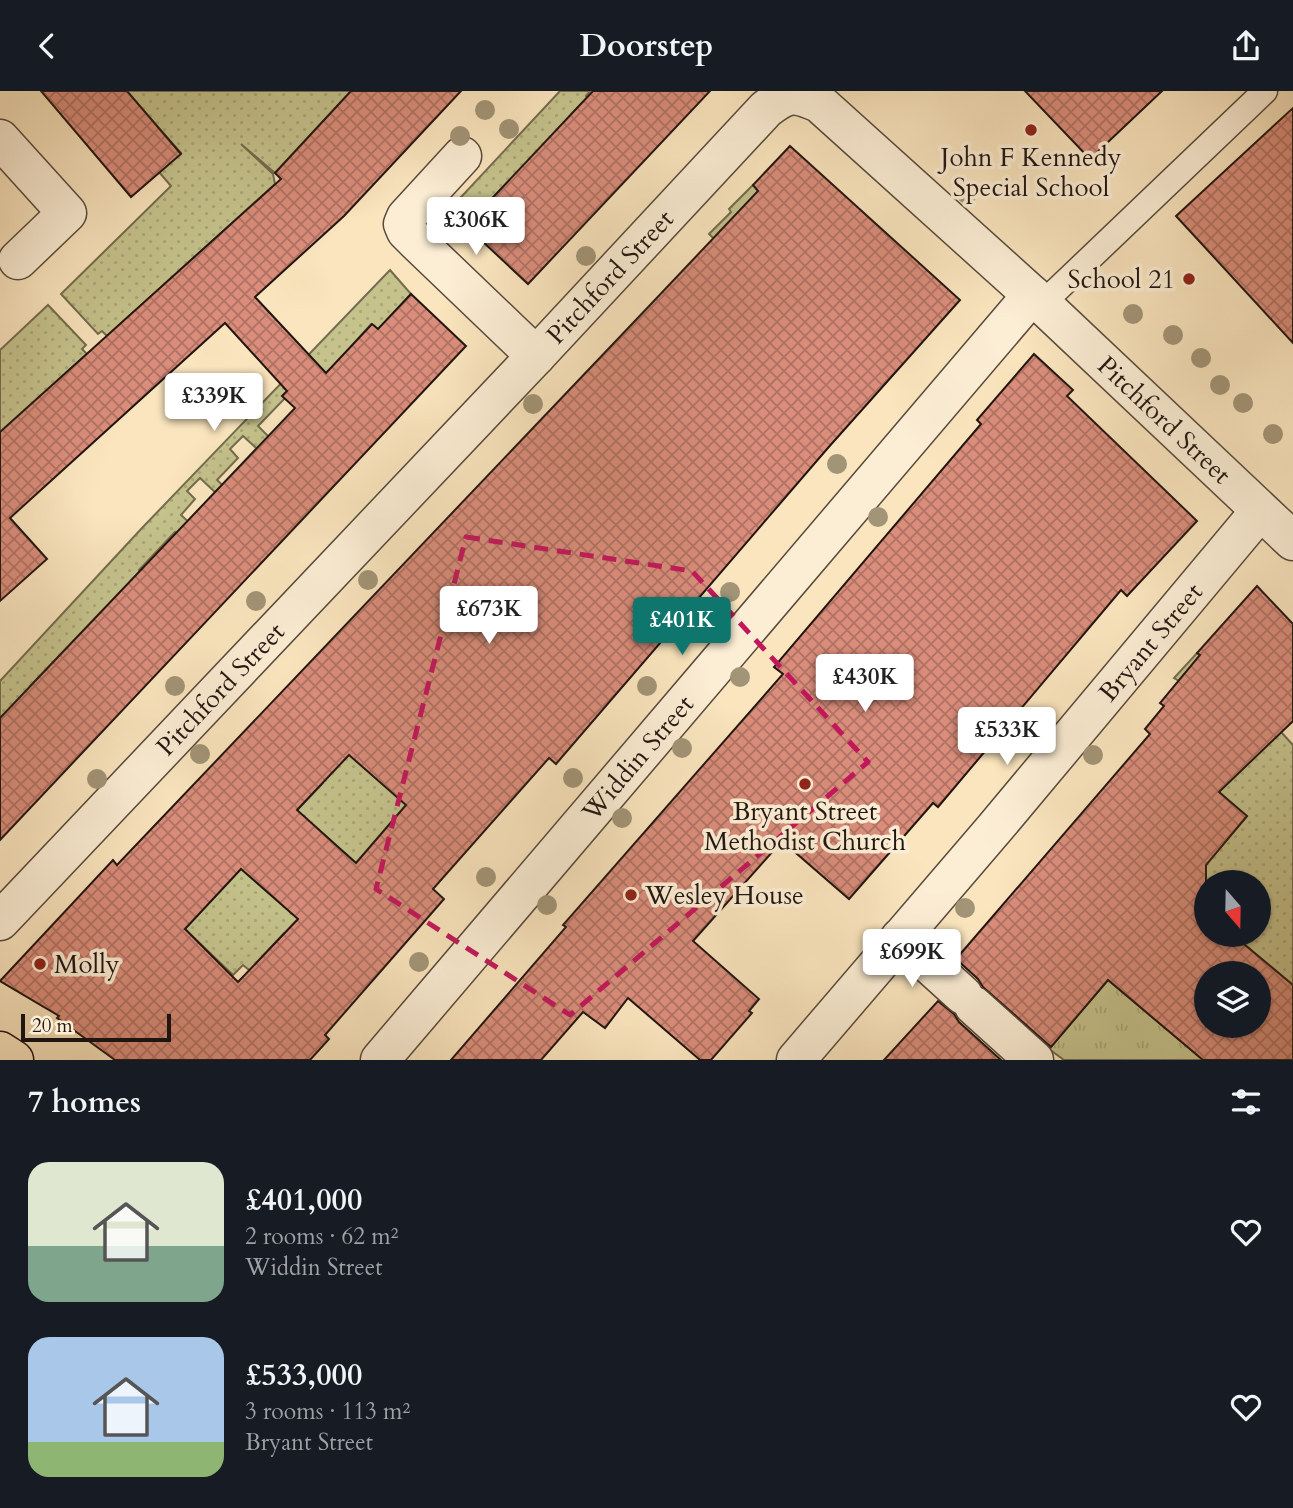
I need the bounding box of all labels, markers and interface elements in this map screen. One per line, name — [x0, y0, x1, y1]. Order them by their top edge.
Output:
text: Doorstep — [580, 24, 713, 68]
icon: back — [28, 27, 66, 65]
icon: share — [1227, 27, 1265, 65]
marker: John F Kennedy Special School — [1023, 122, 1039, 138]
place label: John F Kennedy Special School — [937, 140, 1122, 205]
pin: £306K — [427, 197, 525, 257]
street label: Pitchford Street — [539, 202, 681, 352]
text: £306K — [443, 204, 509, 235]
place label: School 21 — [1068, 262, 1175, 297]
marker: School 21 — [1181, 271, 1197, 287]
street label: Pitchford Street — [1090, 348, 1239, 492]
pin: £339K — [165, 373, 263, 433]
text: £339K — [181, 380, 247, 411]
street label: Bryant Street — [1091, 576, 1211, 709]
pin: £673K — [440, 587, 538, 646]
text: £673K — [456, 593, 522, 624]
pin: £401K — [633, 597, 731, 657]
text: £401K — [649, 604, 715, 635]
street label: Pitchford Street — [149, 615, 292, 764]
pin: £430K — [816, 655, 914, 714]
text: £430K — [832, 661, 898, 692]
street label: Widdin Street — [574, 688, 702, 829]
pin: £533K — [958, 707, 1056, 767]
text: £533K — [974, 714, 1040, 745]
marker: Bryant Street Methodist Church — [797, 776, 813, 792]
place label: Bryant Street Methodist Church — [704, 794, 906, 859]
north arrow — [1194, 870, 1270, 947]
map controls — [1194, 870, 1271, 1038]
place label: Wesley House — [644, 878, 804, 913]
marker: Wesley House — [623, 887, 639, 903]
pin: £699K — [863, 929, 961, 989]
text: £699K — [879, 936, 945, 967]
place label: Molly — [54, 947, 120, 982]
marker: Molly — [32, 956, 48, 972]
button: layers — [1194, 961, 1271, 1038]
scale bar — [21, 1011, 172, 1043]
text: 20 m — [32, 1013, 73, 1039]
text: 7 homes — [28, 1082, 141, 1123]
icon: filters — [1227, 1083, 1265, 1121]
text: £401,000 — [245, 1180, 362, 1221]
icon: home — [84, 1190, 168, 1274]
icon: heart — [1227, 1213, 1265, 1251]
text: 2 rooms · 62 m² — [245, 1221, 398, 1252]
text: Widdin Street — [245, 1252, 382, 1283]
text: £533,000 — [245, 1355, 362, 1396]
icon: home — [84, 1365, 168, 1449]
icon: heart — [1227, 1388, 1265, 1426]
text: 3 rooms · 113 m² — [245, 1396, 410, 1427]
text: Bryant Street — [245, 1427, 373, 1458]

